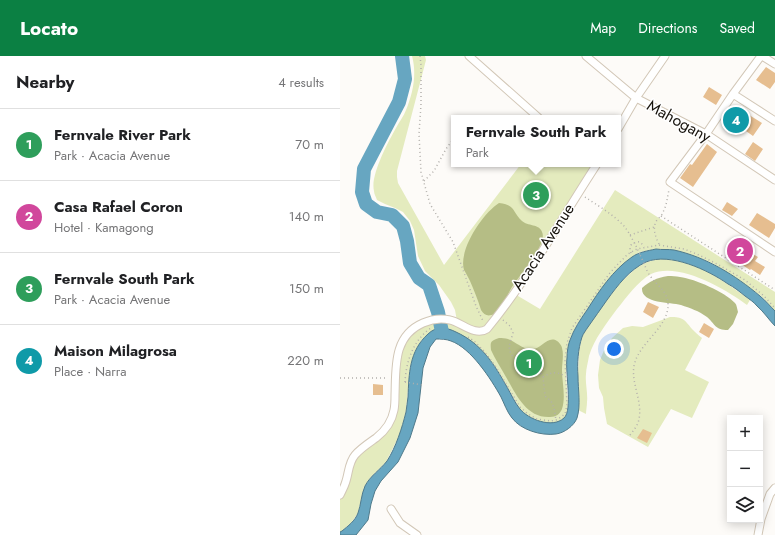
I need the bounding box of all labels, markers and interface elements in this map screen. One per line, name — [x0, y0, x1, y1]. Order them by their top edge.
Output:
text: Locato — [20, 15, 78, 42]
text: Map — [590, 18, 616, 38]
text: Directions — [638, 18, 698, 38]
text: Saved — [720, 18, 755, 38]
text: Nearby — [16, 70, 74, 94]
text: 4 results — [278, 73, 324, 92]
street label: Mahogany — [643, 94, 716, 148]
pin: 4 — [723, 105, 749, 135]
popup — [451, 115, 621, 167]
text: Fernvale South Park — [466, 121, 606, 143]
text: Fernvale River Park — [54, 124, 191, 146]
text: 1 — [26, 135, 32, 154]
text: 70 m — [295, 135, 324, 154]
text: Park — [466, 143, 489, 162]
text: Park · Acacia Avenue — [54, 146, 170, 165]
pin: 3 — [523, 180, 549, 210]
text: Casa Rafael Coron — [54, 196, 183, 218]
street label: Acacia Avenue — [506, 199, 580, 295]
text: 2 — [25, 207, 33, 226]
text: 140 m — [289, 207, 324, 226]
text: Hotel · Kamagong — [54, 218, 154, 237]
pin: 2 — [727, 236, 753, 266]
text: Fernvale South Park — [54, 268, 195, 290]
text: 3 — [25, 279, 33, 298]
text: 150 m — [289, 279, 324, 298]
text: Park · Acacia Avenue — [54, 290, 170, 309]
your location — [604, 339, 624, 359]
text: Maison Milagrosa — [54, 340, 177, 362]
pin: 1 — [516, 348, 542, 378]
text: 4 — [24, 351, 34, 370]
text: 220 m — [287, 351, 324, 370]
text: Place · Narra — [54, 362, 126, 381]
map controls — [727, 415, 763, 523]
button: + — [727, 415, 763, 451]
button: − — [727, 451, 763, 487]
button: layers — [727, 487, 763, 523]

